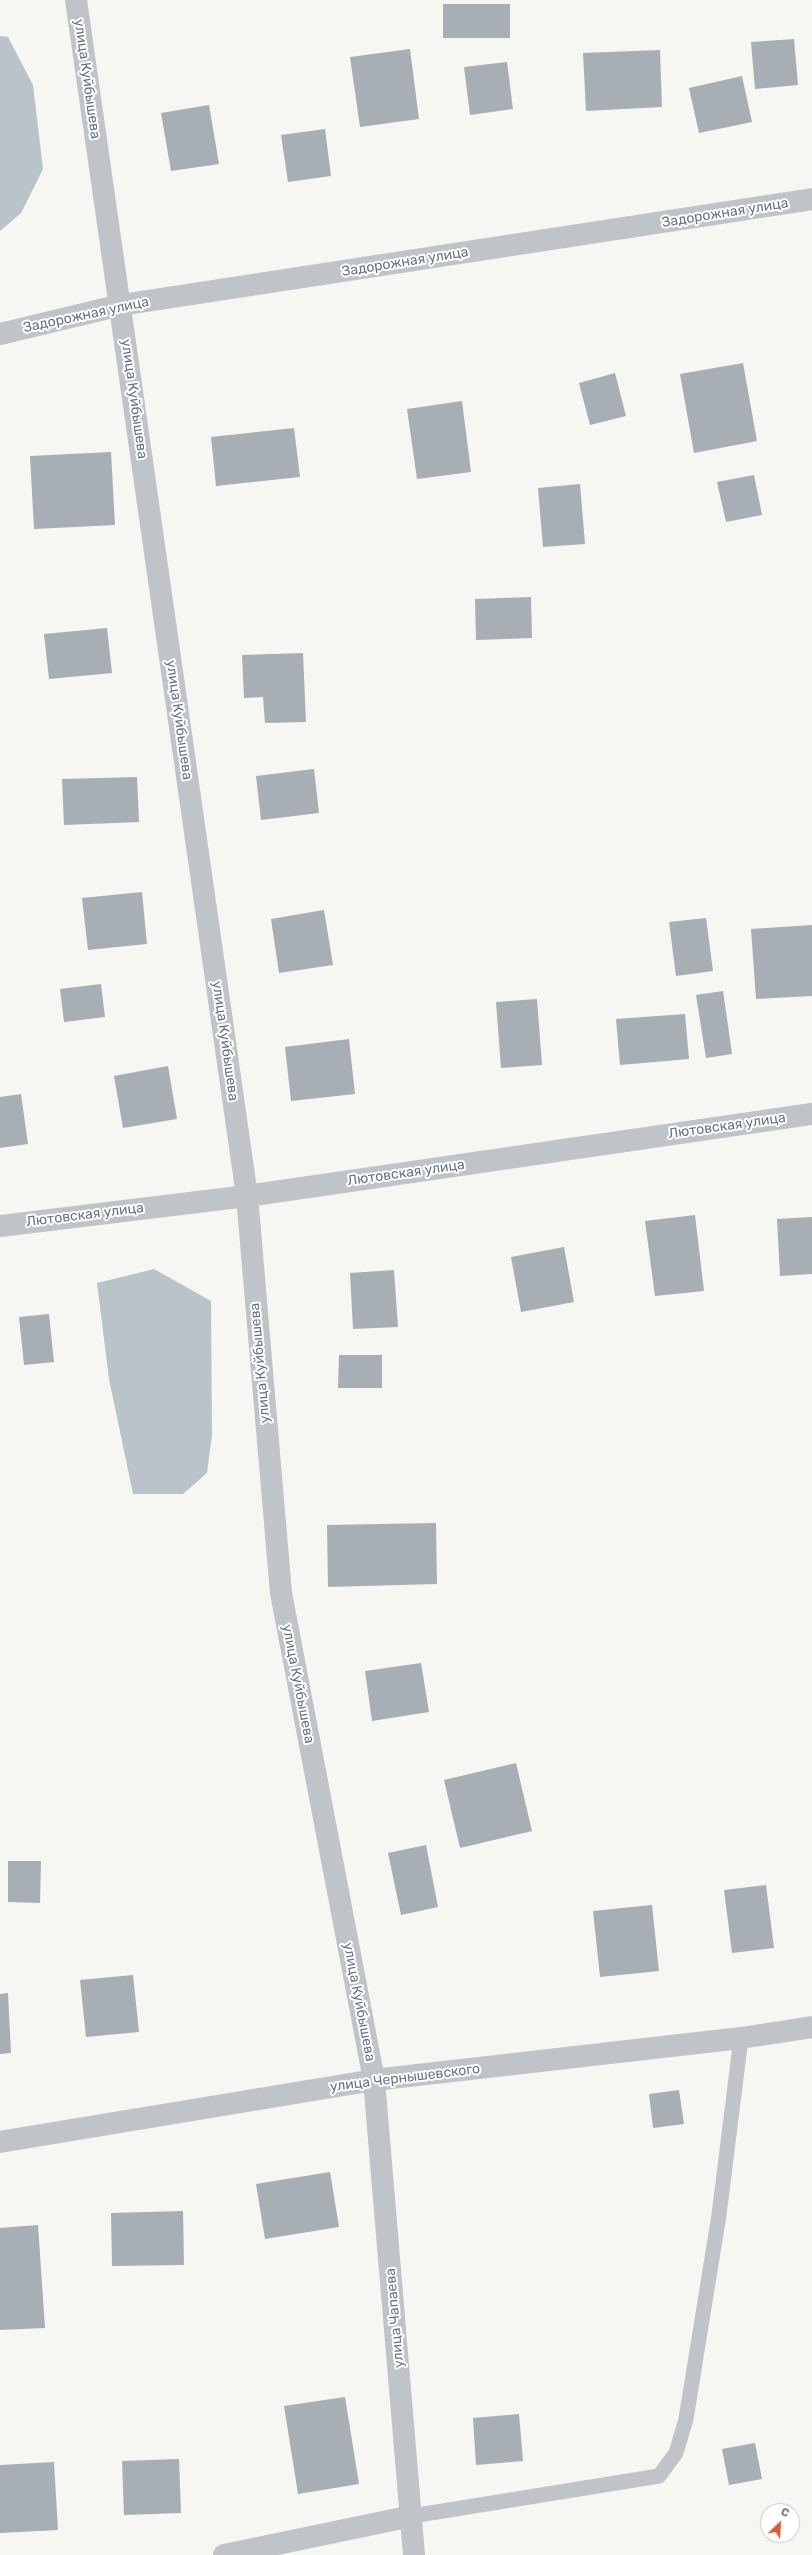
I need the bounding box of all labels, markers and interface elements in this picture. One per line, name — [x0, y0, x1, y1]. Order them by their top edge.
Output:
street label: улица Куйбышева — [70, 18, 104, 140]
street label: Задорожная улица — [660, 195, 790, 231]
street label: Задорожная улица — [340, 244, 470, 280]
street label: Задорожная улица — [22, 293, 150, 337]
street label: улица Куйбышева — [117, 338, 151, 460]
street label: улица Куйбышева — [162, 659, 196, 781]
street label: улица Куйбышева — [208, 980, 242, 1102]
street label: Лютовская улица — [667, 1109, 787, 1143]
street label: Лютовская улица — [346, 1156, 466, 1190]
street label: Лютовская улица — [25, 1199, 145, 1231]
street label: улица Куйбышева — [246, 1302, 274, 1424]
street label: улица Куйбышева — [278, 1623, 318, 1745]
street label: улица Куйбышева — [339, 1941, 379, 2063]
street label: улица Чернышевского — [329, 2060, 481, 2096]
street label: улица Чапаева — [382, 2267, 408, 2369]
north arrow — [760, 2503, 800, 2543]
text: С — [779, 2505, 791, 2520]

